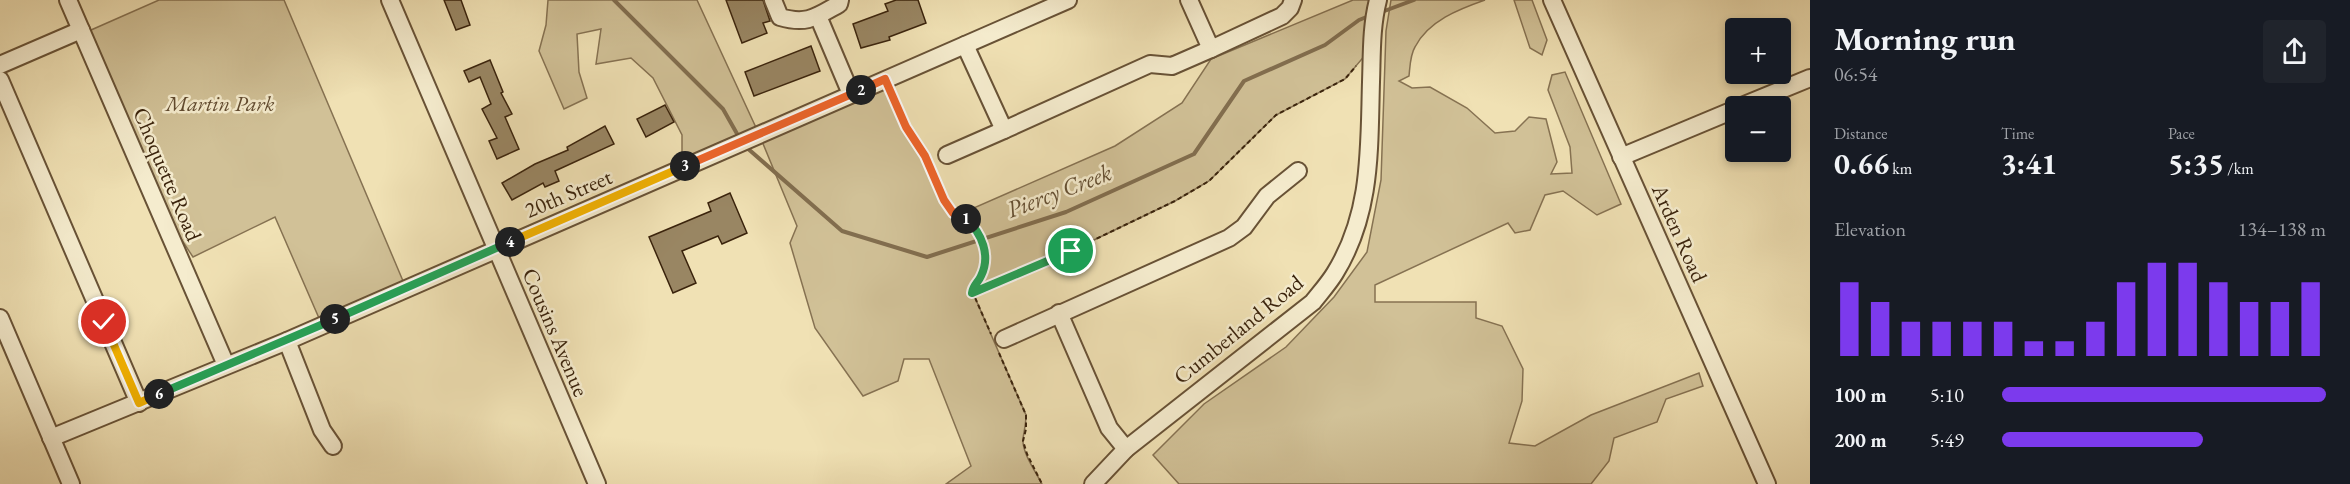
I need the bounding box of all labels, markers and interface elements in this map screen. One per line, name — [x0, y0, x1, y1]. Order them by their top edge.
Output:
text: Morning run — [1834, 17, 2016, 60]
map controls — [1725, 18, 1791, 162]
button: + — [1725, 18, 1791, 84]
button: share — [2263, 20, 2326, 83]
text: 06:54 — [1834, 61, 1877, 87]
pin: 2 — [846, 75, 876, 105]
text: 2 — [857, 79, 865, 100]
park label: Martin Park — [163, 89, 275, 118]
button: − — [1725, 96, 1791, 162]
street label: Choquette Road — [126, 103, 209, 246]
text: Distance — [1834, 123, 1887, 144]
text: Time — [2001, 123, 2034, 144]
text: Pace — [2168, 123, 2195, 144]
text: 0.66 — [1834, 144, 1889, 183]
text: 3:41 — [2001, 144, 2057, 183]
text: 5:35 — [2168, 144, 2224, 183]
pin: 3 — [670, 151, 700, 181]
text: 3 — [681, 155, 689, 176]
water label: Piercy Creek — [1002, 156, 1116, 225]
text: km — [1889, 158, 1912, 179]
text: /km — [2224, 158, 2254, 179]
street label: 20th Street — [520, 162, 616, 225]
street label: Arden Road — [1645, 179, 1714, 288]
pin: 1 — [951, 204, 981, 234]
text: 1 — [962, 208, 970, 229]
text: Elevation — [1834, 216, 1906, 242]
text: 134–138 m — [2238, 216, 2326, 242]
pin — [1045, 225, 1096, 276]
pin: 4 — [495, 227, 525, 257]
text: 4 — [506, 231, 514, 252]
icon: arrive — [1054, 234, 1087, 267]
street label: Cousins Avenue — [515, 264, 596, 401]
street label: Cumberland Road — [1167, 268, 1310, 391]
pin — [78, 296, 129, 347]
pin: 5 — [320, 304, 350, 334]
icon: check — [87, 305, 120, 338]
text: 5 — [331, 308, 339, 329]
pin: 6 — [144, 379, 174, 409]
text: 100 m — [1834, 382, 1887, 408]
text: 5:10 — [1930, 382, 1964, 408]
text: 6 — [155, 383, 163, 404]
text: 200 m — [1834, 427, 1887, 453]
text: 5:49 — [1930, 427, 1964, 453]

